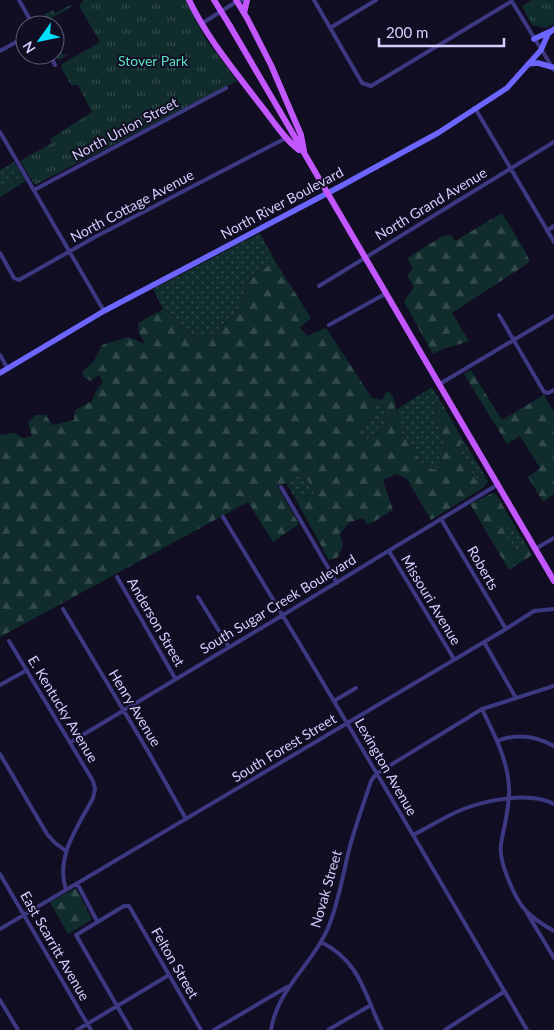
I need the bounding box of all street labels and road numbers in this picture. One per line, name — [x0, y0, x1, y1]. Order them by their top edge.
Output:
street label: North Union Street — [69, 93, 181, 164]
street label: North River Boulevard — [217, 163, 346, 242]
street label: North Grand Avenue — [372, 164, 490, 244]
street label: North Cottage Avenue — [67, 166, 196, 245]
street label: Roberts — [464, 543, 503, 593]
street label: South Sugar Creek Boulevard — [197, 550, 359, 657]
street label: Missouri Avenue — [398, 552, 465, 648]
street label: Anderson Street — [124, 574, 189, 669]
street label: E. Kentucky Avenue — [25, 652, 102, 765]
street label: Henry Avenue — [106, 666, 165, 749]
street label: South Forest Street — [228, 710, 339, 785]
street label: Lexington Avenue — [352, 715, 421, 818]
street label: Novak Street — [306, 848, 345, 930]
street label: East Scarritt Avenue — [17, 888, 94, 1003]
street label: Felton Street — [148, 924, 203, 1001]

